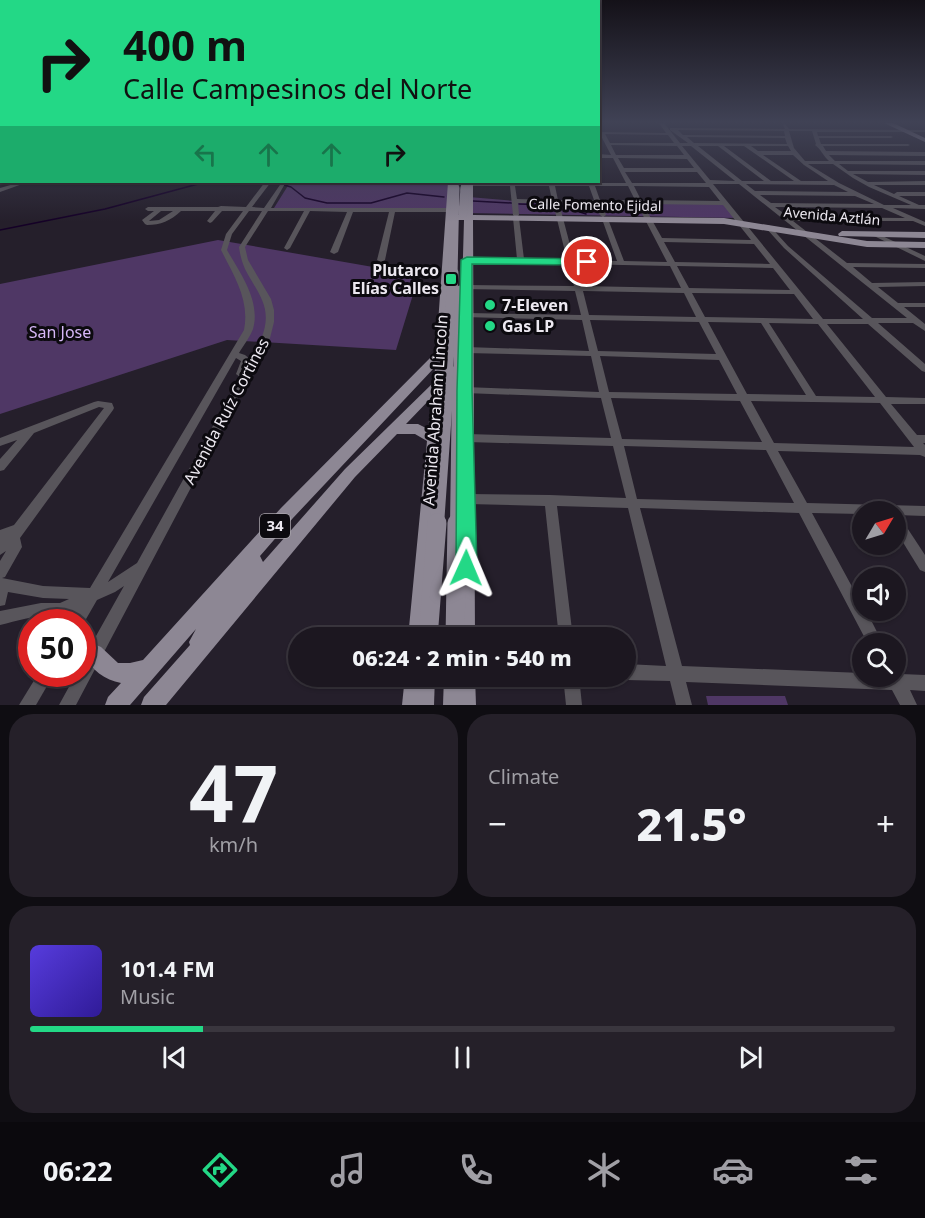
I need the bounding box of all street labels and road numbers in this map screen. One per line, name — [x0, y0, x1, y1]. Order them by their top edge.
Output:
street label: Calle Fomento Ejidal — [528, 194, 662, 215]
street label: Avenida Aztlán — [783, 202, 881, 229]
street label: Avenida Abraham Lincoln — [417, 314, 453, 506]
street label: Avenida Ruíz Cortines — [178, 334, 274, 488]
road number: 34 — [260, 514, 290, 538]

